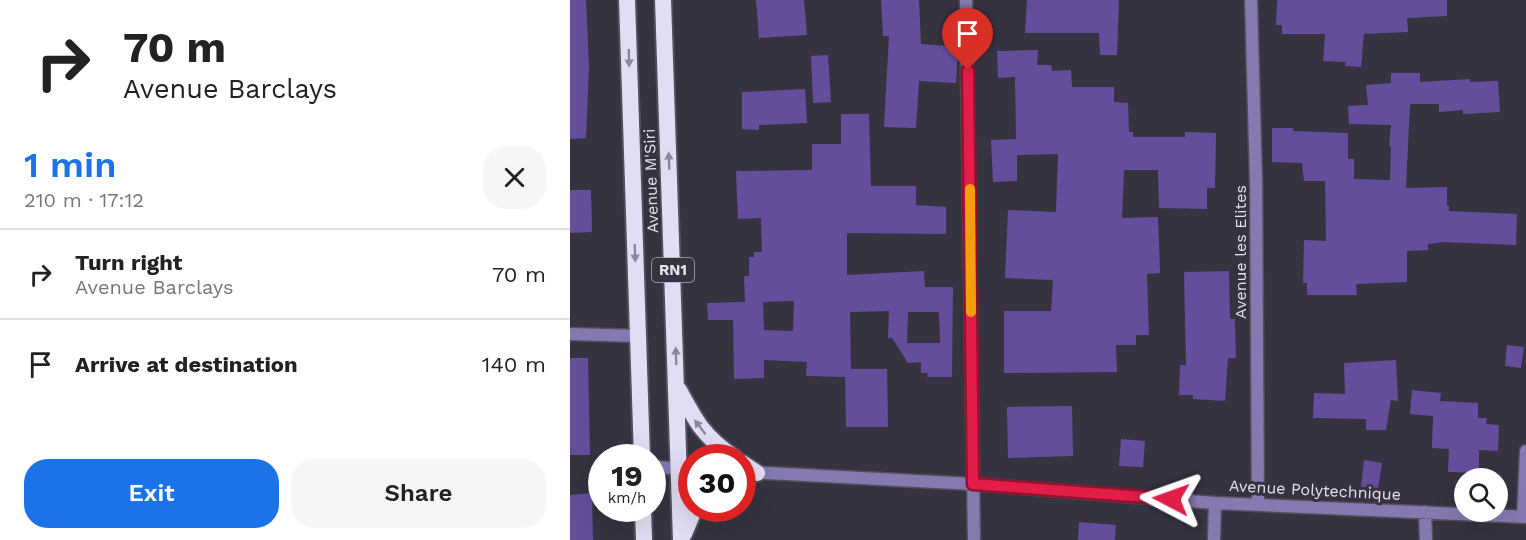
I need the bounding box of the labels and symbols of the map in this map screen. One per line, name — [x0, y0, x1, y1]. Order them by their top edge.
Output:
pin — [942, 8, 993, 70]
one-way arrow — [624, 49, 633, 68]
street label: Avenue M'Siri — [640, 128, 662, 234]
one-way arrow — [664, 151, 673, 170]
street label: Avenue les Elites — [1231, 185, 1250, 319]
one-way arrow — [631, 244, 640, 263]
road number: RN1 — [652, 258, 694, 282]
one-way arrow — [671, 346, 680, 365]
one-way arrow — [694, 419, 706, 435]
speed limit sign: 30 — [678, 444, 756, 522]
position arrow — [1139, 467, 1203, 531]
street label: Avenue Polytechnique — [1229, 476, 1401, 504]

